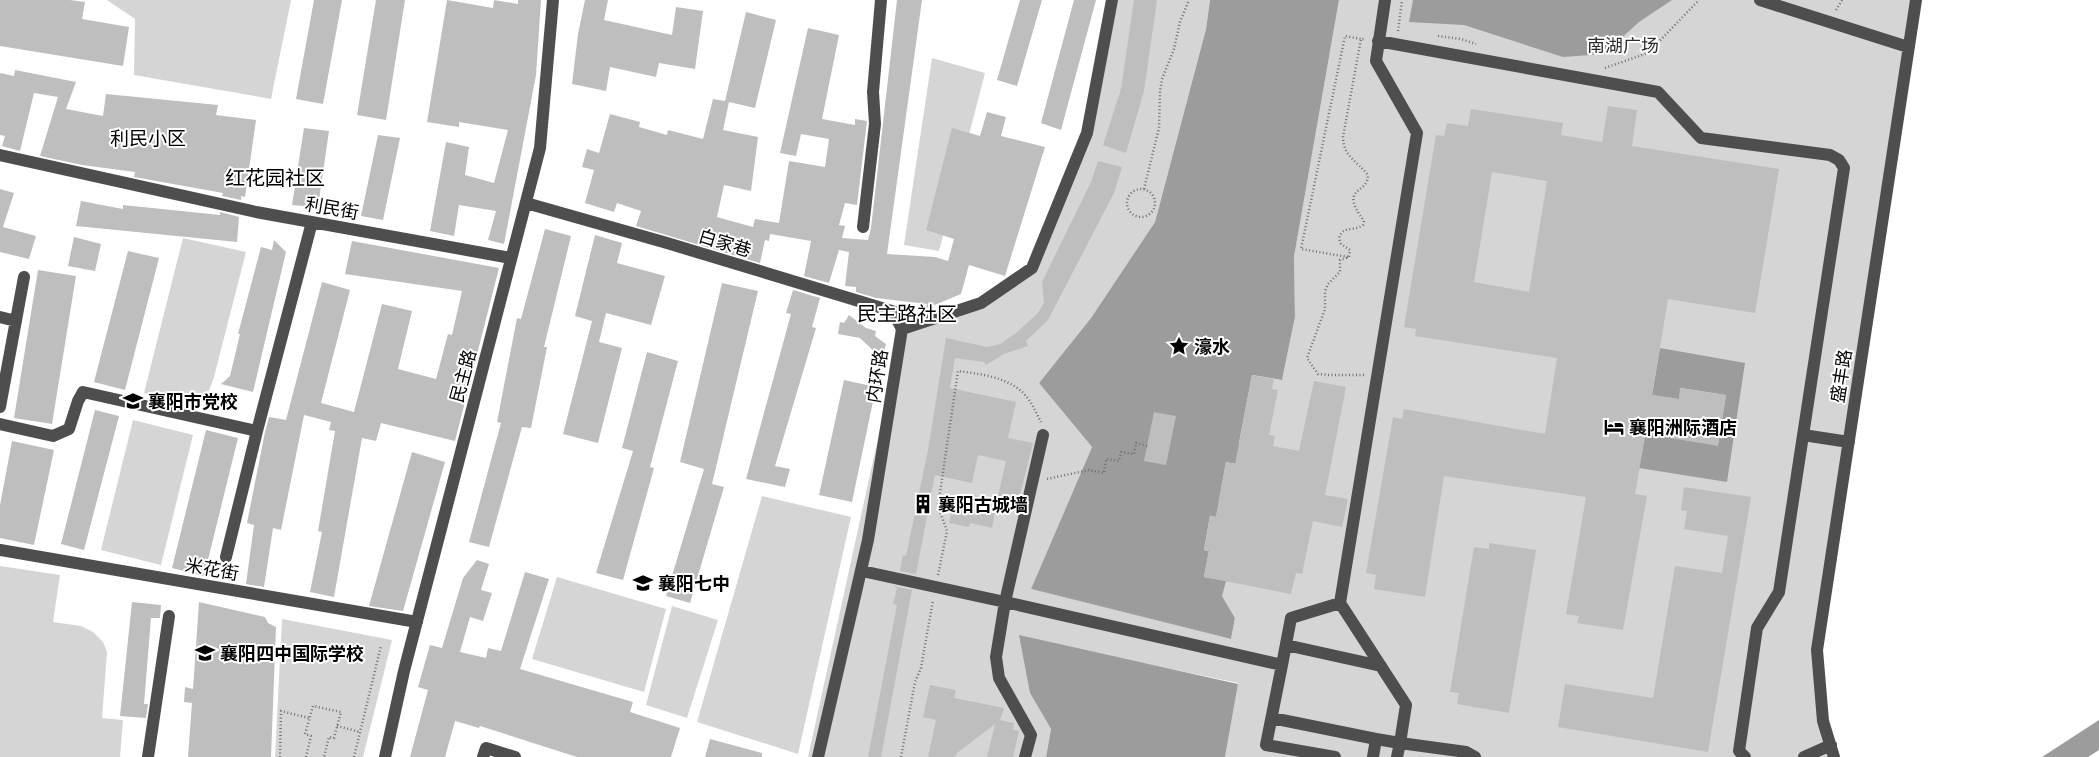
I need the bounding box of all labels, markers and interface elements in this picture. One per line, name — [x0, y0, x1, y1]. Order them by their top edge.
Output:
park label: 南湖广场 — [1587, 34, 1659, 57]
district label: 利民小区 — [110, 126, 186, 150]
district label: 红花园社区 — [225, 165, 325, 190]
street label: 利民街 — [303, 192, 361, 224]
street label: 白家巷 — [696, 224, 754, 262]
district label: 民主路社区 — [857, 301, 957, 326]
place icon: 濠水 — [1168, 335, 1190, 357]
place label: 濠水 — [1194, 335, 1230, 358]
street label: 民主路 — [445, 347, 481, 405]
street label: 内环路 — [861, 348, 893, 404]
street label: 盛丰路 — [1825, 348, 1857, 404]
school or university icon: 襄阳市党校 — [122, 390, 144, 412]
place label: 襄阳市党校 — [148, 390, 238, 413]
hotel icon: 襄阳洲际酒店 — [1603, 416, 1625, 438]
place label: 襄阳洲际酒店 — [1629, 416, 1737, 439]
building icon: 襄阳古城墙 — [912, 493, 934, 515]
place label: 襄阳古城墙 — [938, 493, 1028, 516]
street label: 米花街 — [183, 553, 241, 585]
school or university icon: 襄阳七中 — [632, 572, 654, 594]
place label: 襄阳七中 — [658, 572, 730, 595]
school or university icon: 襄阳四中国际学校 — [194, 642, 216, 664]
place label: 襄阳四中国际学校 — [220, 642, 364, 665]

